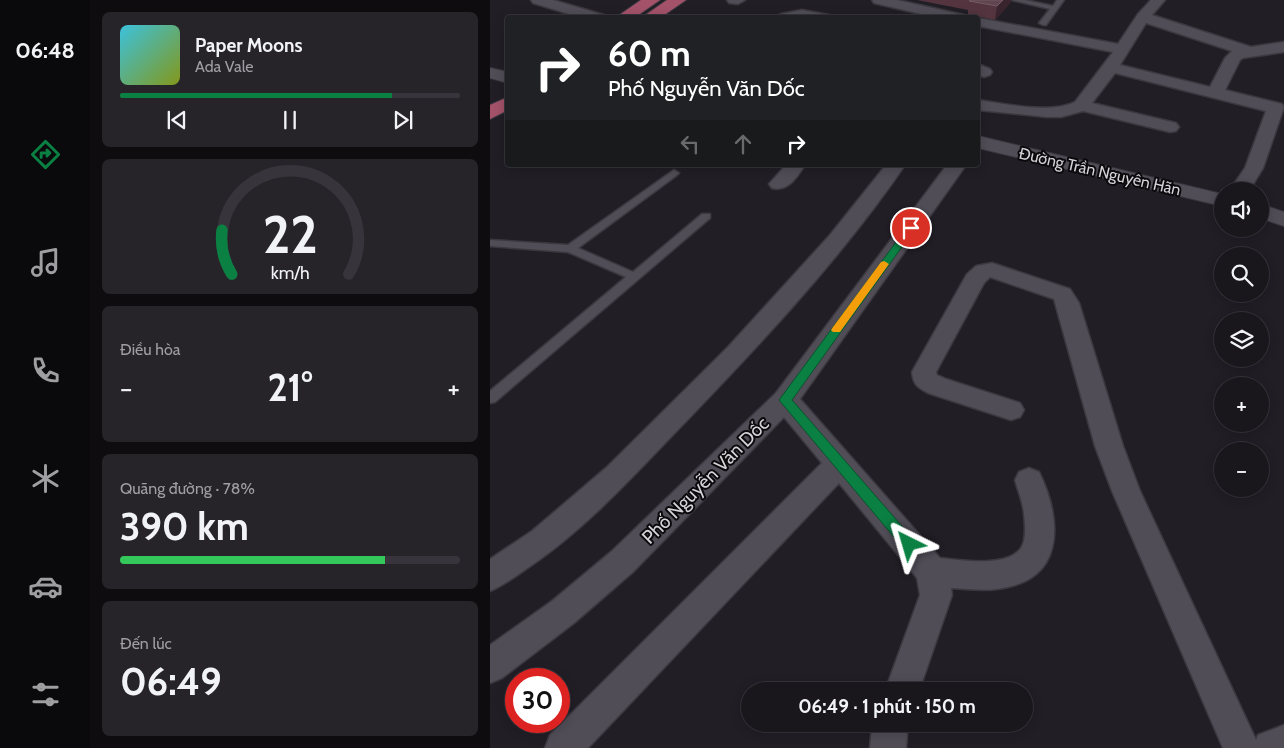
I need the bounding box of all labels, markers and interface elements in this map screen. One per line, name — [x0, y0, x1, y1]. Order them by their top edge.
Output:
text: 60 m — [608, 32, 691, 75]
text: Paper Moons — [195, 34, 303, 57]
icon: right — [525, 35, 590, 100]
text: 06:48 — [15, 37, 75, 64]
text: Ada Vale — [195, 57, 254, 76]
text: Phố Nguyễn Văn Dốc — [608, 75, 805, 102]
icon: previous — [163, 106, 191, 134]
icon: pause — [276, 106, 304, 134]
icon: next — [389, 106, 417, 134]
icon: left — [676, 130, 704, 158]
icon: ahead — [729, 130, 757, 158]
icon: right — [782, 130, 810, 158]
icon: directions — [28, 137, 63, 172]
street label: Đường Trần Nguyên Hãn — [1017, 144, 1183, 199]
map controls — [1214, 182, 1269, 497]
button: sound — [1214, 182, 1269, 237]
text: 22 — [262, 203, 318, 266]
pin — [890, 207, 932, 249]
icon: arrive — [897, 214, 925, 242]
icon: music — [28, 245, 63, 280]
button: search — [1214, 247, 1269, 302]
text: km/h — [270, 262, 310, 283]
button: layers — [1214, 312, 1269, 367]
text: Điều hòa — [120, 340, 180, 359]
icon: phone — [28, 353, 63, 388]
text: 21° — [267, 364, 313, 411]
text: − — [120, 371, 132, 405]
text: + — [448, 371, 460, 405]
button: + — [1214, 377, 1269, 432]
street label: Phố Nguyễn Văn Dốc — [637, 412, 774, 549]
button: − — [1214, 442, 1269, 497]
icon: climate — [28, 461, 63, 496]
text: Quãng đường · 78% — [120, 479, 255, 498]
text: 390 km — [120, 503, 249, 550]
position arrow — [882, 517, 934, 569]
icon: car — [28, 569, 63, 604]
text: Đến lúc — [120, 634, 172, 653]
text: 06:49 — [120, 658, 222, 705]
speed limit sign: 30 — [505, 668, 570, 733]
icon: filters — [28, 677, 63, 712]
text: 06:49 · 1 phút · 150 m — [798, 695, 976, 718]

